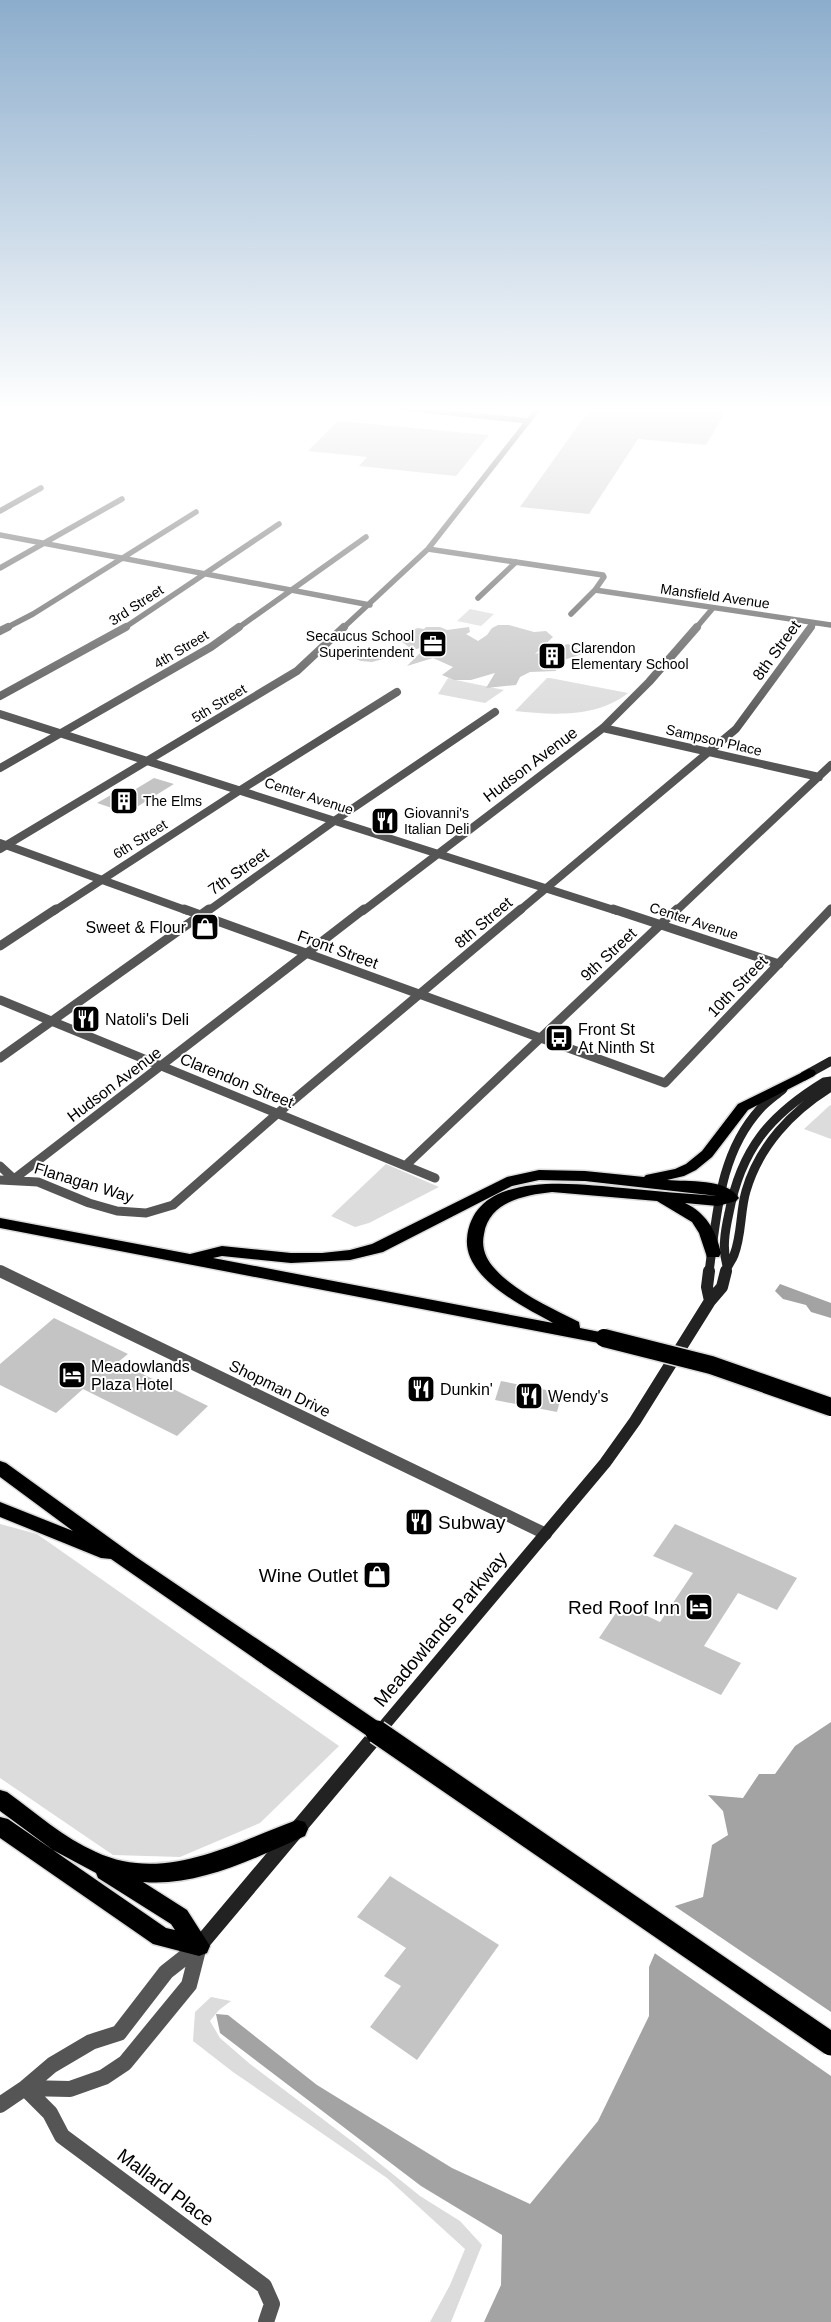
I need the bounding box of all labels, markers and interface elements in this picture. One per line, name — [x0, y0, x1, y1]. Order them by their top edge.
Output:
street label: Mansfield Avenue — [659, 580, 771, 612]
street label: 3rd Street — [106, 581, 166, 628]
street label: 8th Street — [749, 617, 804, 683]
street label: 4th Street — [151, 626, 211, 671]
place label: Secaucus School Superintendent — [306, 628, 414, 660]
office icon: Secaucus School Superintendent — [418, 629, 448, 659]
place label: Clarendon Elementary School — [571, 640, 689, 672]
building icon: Clarendon Elementary School — [537, 641, 567, 671]
street label: 5th Street — [189, 680, 249, 725]
street label: Sampson Place — [664, 721, 764, 759]
street label: Hudson Avenue — [480, 724, 580, 805]
street label: Center Avenue — [263, 774, 356, 818]
building icon: The Elms — [109, 786, 139, 816]
place label: The Elms — [143, 793, 202, 809]
place label: Giovanni's Italian Deli — [404, 805, 469, 837]
restaurant icon: Giovanni's Italian Deli — [370, 806, 400, 836]
street label: 6th Street — [110, 816, 170, 862]
street label: 7th Street — [205, 844, 272, 898]
street label: 8th Street — [451, 893, 516, 951]
street label: Center Avenue — [648, 899, 741, 943]
shop icon: Sweet & Flour — [190, 912, 220, 942]
place label: Sweet & Flour — [86, 919, 187, 936]
street label: 9th Street — [577, 924, 640, 984]
street label: Front Street — [295, 927, 381, 972]
street label: 10th Street — [704, 952, 771, 1020]
restaurant icon: Natoli's Deli — [71, 1004, 101, 1034]
place label: Natoli's Deli — [105, 1011, 189, 1028]
place label: Front St At Ninth St — [578, 1021, 655, 1056]
bus stop icon: Front St At Ninth St — [544, 1023, 574, 1053]
street label: Hudson Avenue — [64, 1044, 164, 1125]
street label: Clarendon Street — [178, 1050, 297, 1111]
street label: Flanagan Way — [32, 1159, 135, 1206]
street label: Shopman Drive — [226, 1357, 333, 1420]
place label: Meadowlands Plaza Hotel — [91, 1358, 190, 1393]
hotel icon: Meadowlands Plaza Hotel — [57, 1360, 87, 1390]
restaurant icon: Dunkin' — [406, 1374, 436, 1404]
place label: Dunkin' — [440, 1381, 493, 1398]
restaurant icon: Wendy's — [514, 1381, 544, 1411]
place label: Wendy's — [548, 1388, 609, 1405]
restaurant icon: Subway — [404, 1507, 434, 1537]
place label: Subway — [438, 1512, 506, 1533]
street label: Meadowlands Parkway — [370, 1547, 512, 1711]
shop icon: Wine Outlet — [362, 1560, 392, 1590]
place label: Wine Outlet — [259, 1565, 359, 1586]
hotel icon: Red Roof Inn — [684, 1592, 714, 1622]
place label: Red Roof Inn — [568, 1597, 680, 1618]
street label: Mallard Place — [113, 2144, 218, 2230]

